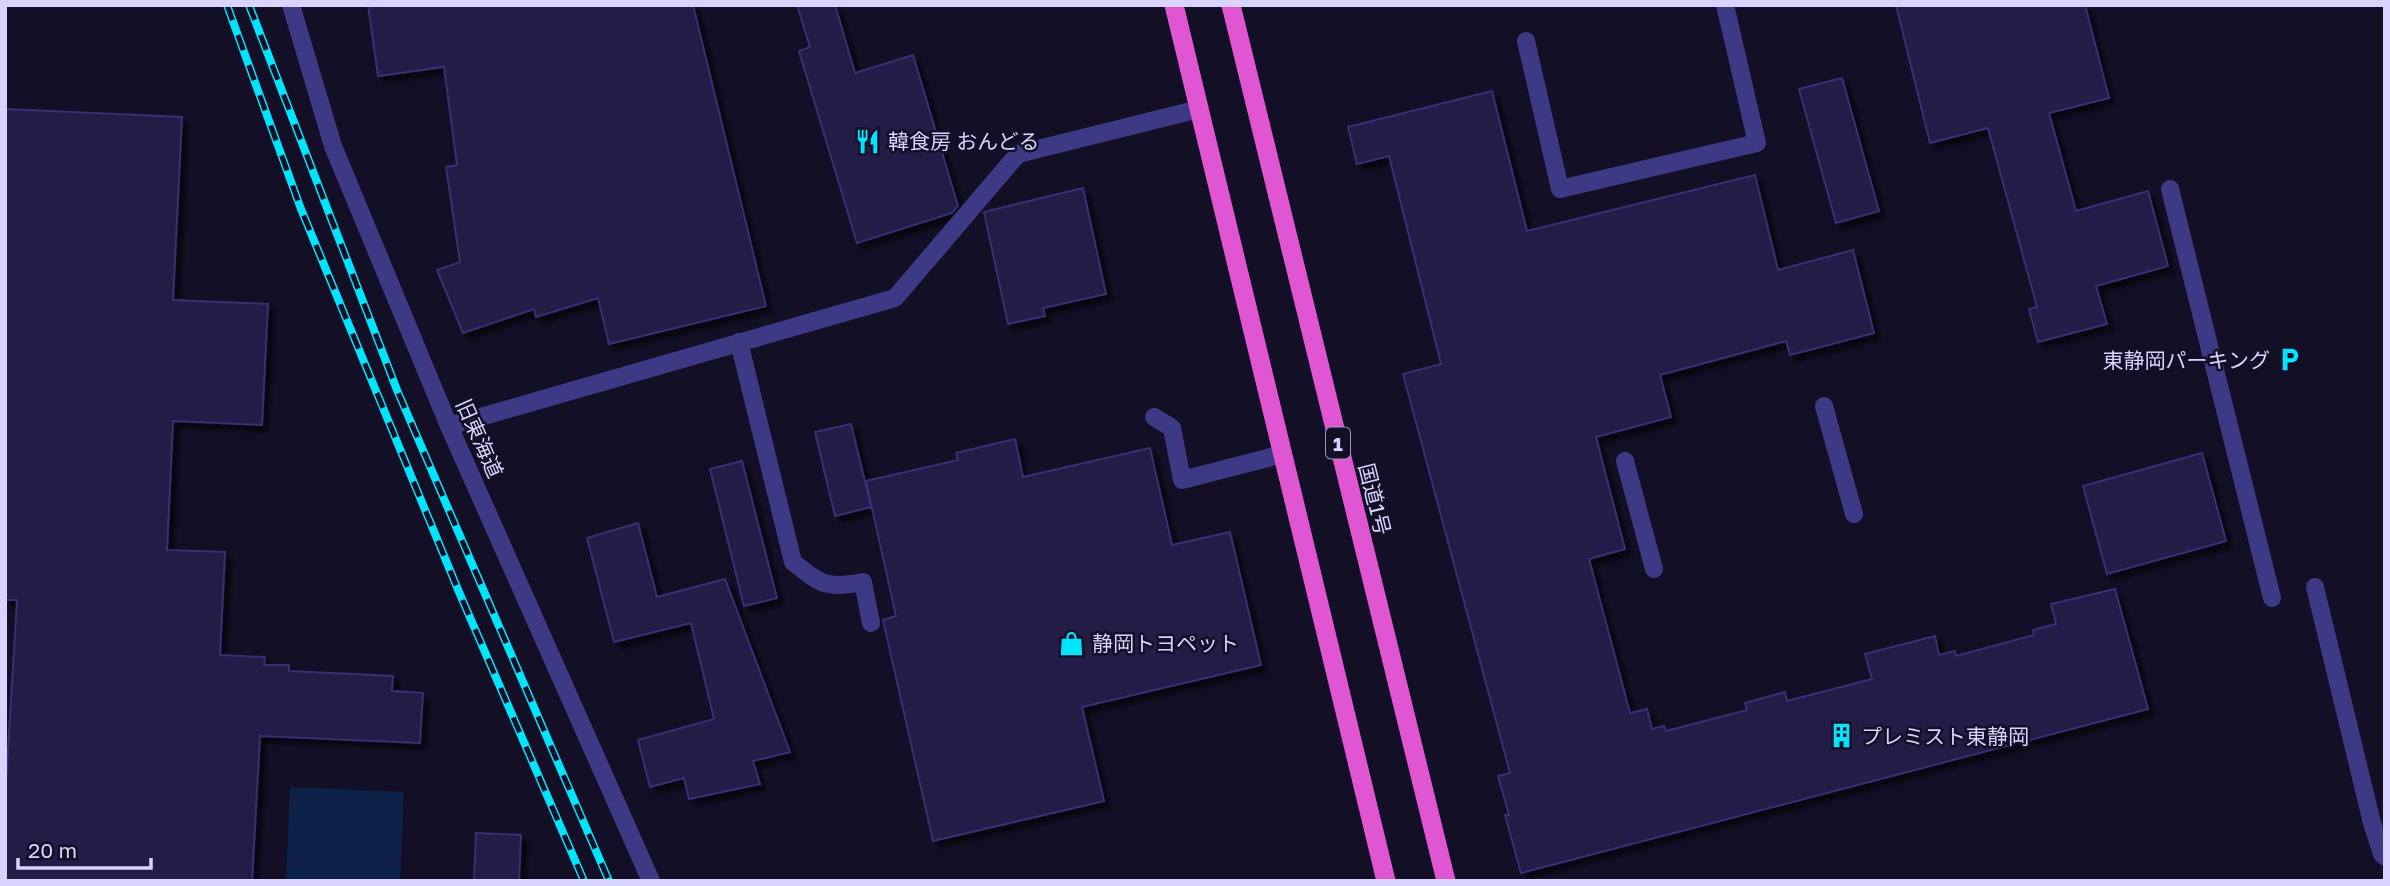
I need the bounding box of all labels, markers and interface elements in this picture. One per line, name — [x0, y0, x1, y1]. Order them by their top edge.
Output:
restaurant icon: 韓食房 おんどる — [854, 127, 882, 155]
place label: 韓食房 おんどる — [888, 128, 1040, 154]
parking icon: 東静岡パーキング — [2276, 346, 2304, 374]
place label: 東静岡パーキング — [2103, 347, 2270, 373]
street label: 旧東海道 — [451, 394, 509, 482]
road number: 1 — [1326, 428, 1350, 458]
street label: 国道1号 — [1354, 460, 1396, 538]
shop icon: 静岡トヨペット — [1058, 629, 1086, 657]
place label: 静岡トヨペット — [1092, 630, 1239, 656]
building icon: プレミスト東静岡 — [1827, 722, 1855, 750]
place label: プレミスト東静岡 — [1861, 723, 2029, 749]
scale bar — [18, 826, 150, 870]
text: 20 m — [28, 837, 77, 863]

